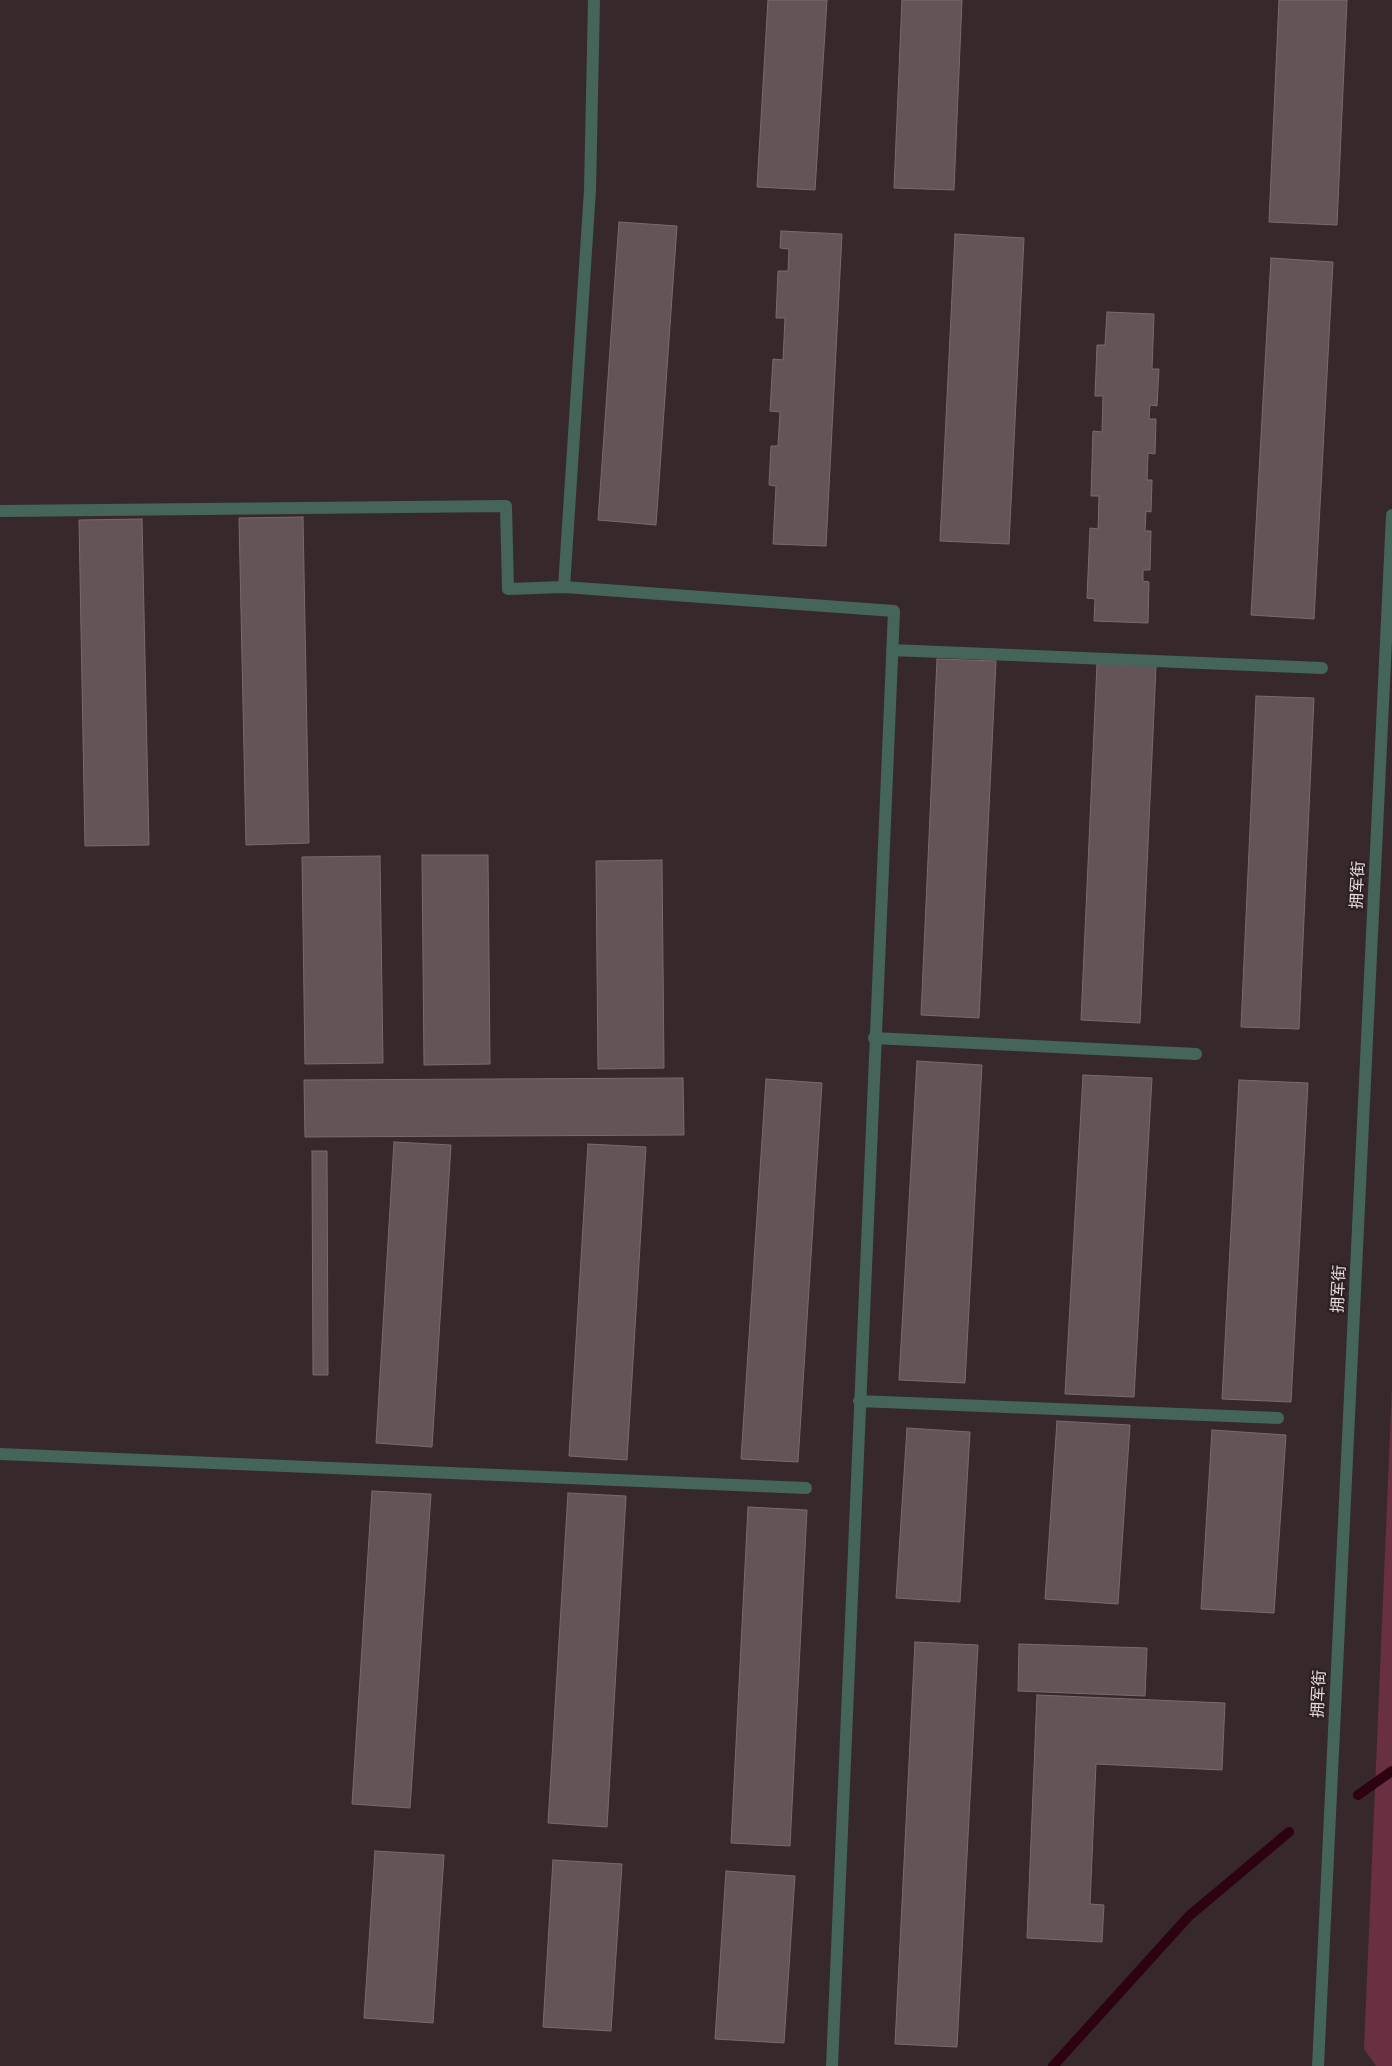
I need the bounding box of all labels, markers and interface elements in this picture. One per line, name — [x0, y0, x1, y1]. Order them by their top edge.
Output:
street label: 拥军街 — [1347, 861, 1369, 909]
street label: 拥军街 — [1328, 1265, 1350, 1313]
street label: 拥军街 — [1308, 1670, 1330, 1718]

